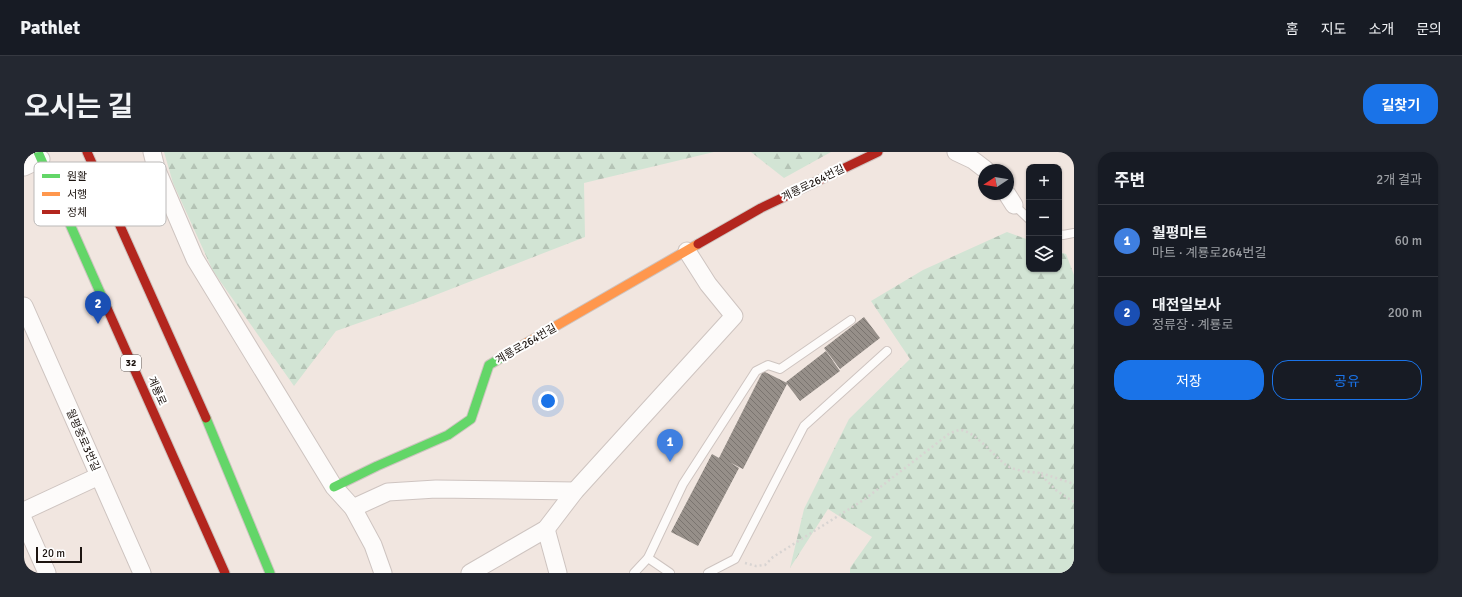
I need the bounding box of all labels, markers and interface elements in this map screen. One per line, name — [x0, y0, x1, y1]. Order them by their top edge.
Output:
text: Pathlet — [20, 16, 80, 40]
text: 홈 — [1286, 21, 1299, 38]
text: 지도 — [1321, 21, 1346, 38]
text: 소개 — [1368, 21, 1394, 38]
text: 문의 — [1416, 21, 1442, 38]
button: 길찾기 — [1363, 84, 1438, 124]
text: 오시는 길 — [24, 90, 133, 124]
legend — [34, 162, 166, 226]
street label: 계룡로264번길 — [779, 162, 847, 204]
north arrow — [978, 164, 1014, 200]
map controls — [1026, 164, 1062, 272]
button: + — [1026, 164, 1062, 200]
text: 원활 — [67, 170, 87, 183]
text: 주변 — [1114, 170, 1145, 191]
text: 2개 결과 — [1376, 172, 1422, 188]
text: 서행 — [67, 188, 87, 201]
button: − — [1026, 200, 1062, 236]
text: 정체 — [67, 206, 87, 219]
text: 월평마트 — [1152, 224, 1207, 242]
text: 1 — [1123, 233, 1131, 249]
text: 60 m — [1395, 233, 1422, 249]
button: layers — [1026, 236, 1062, 272]
text: 마트 · 계룡로264번길 — [1152, 245, 1266, 261]
pin: 2 — [85, 291, 111, 324]
text: 대전일보사 — [1152, 296, 1221, 314]
text: 2 — [1123, 305, 1131, 321]
text: 200 m — [1388, 305, 1422, 321]
text: 정류장 · 계룡로 — [1152, 317, 1233, 333]
street label: 계룡로264번길 — [493, 321, 559, 367]
road number: 32 — [121, 355, 141, 371]
button: 저장 — [1114, 360, 1264, 400]
button: 공유 — [1272, 360, 1422, 400]
street label: 계룡로 — [145, 374, 169, 408]
your location — [538, 391, 558, 411]
street label: 월평중로3번길 — [64, 407, 102, 473]
pin: 1 — [657, 429, 683, 462]
scale bar — [36, 545, 82, 564]
text: 20 m — [42, 547, 65, 560]

